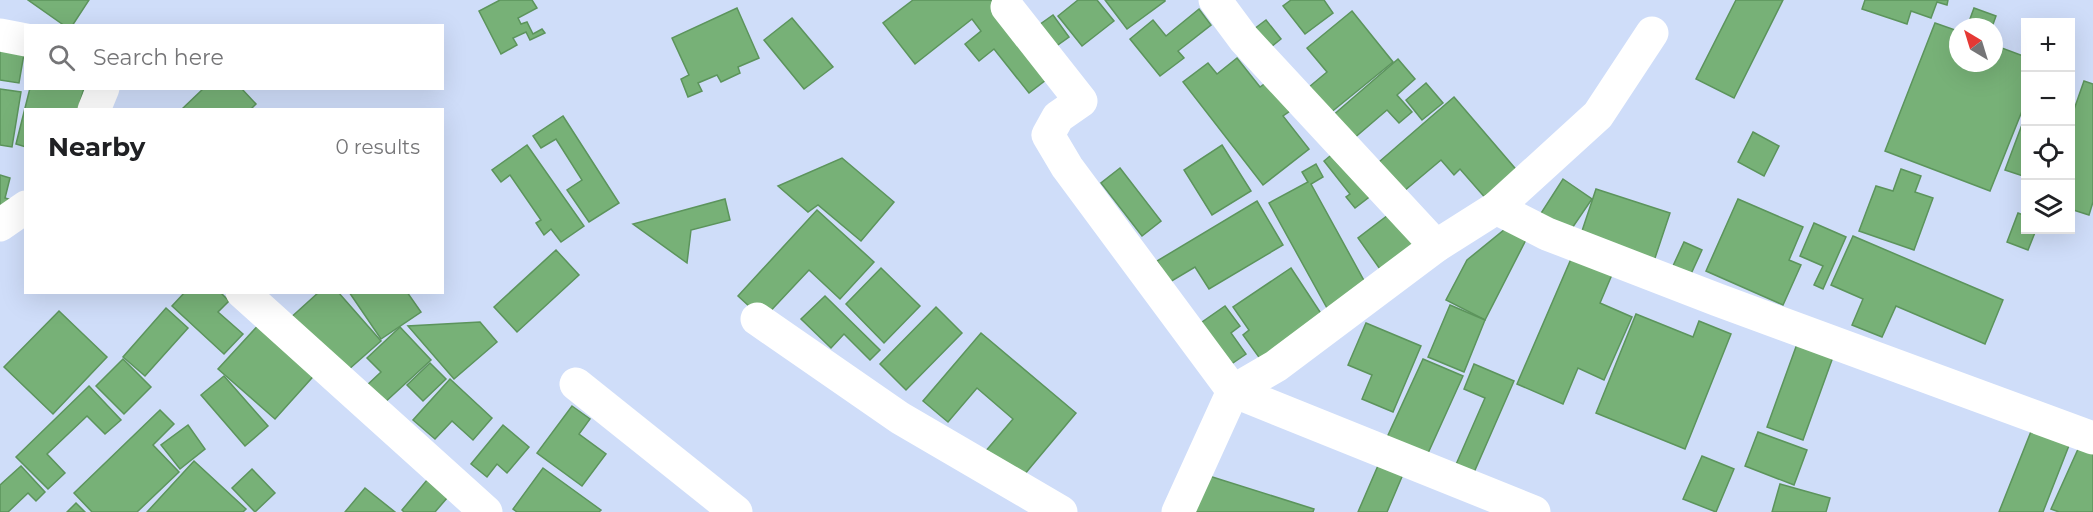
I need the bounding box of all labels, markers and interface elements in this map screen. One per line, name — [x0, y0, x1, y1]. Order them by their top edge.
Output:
north arrow — [1949, 18, 2003, 72]
map controls — [2021, 18, 2075, 234]
button: + — [2021, 18, 2075, 72]
search box — [24, 24, 444, 90]
icon: search — [45, 41, 78, 74]
text: Search here — [93, 44, 224, 71]
button: − — [2021, 72, 2075, 126]
button: locate — [2021, 126, 2075, 180]
text: Nearby — [48, 131, 145, 163]
text: 0 results — [335, 135, 420, 159]
button: layers — [2021, 180, 2075, 234]

